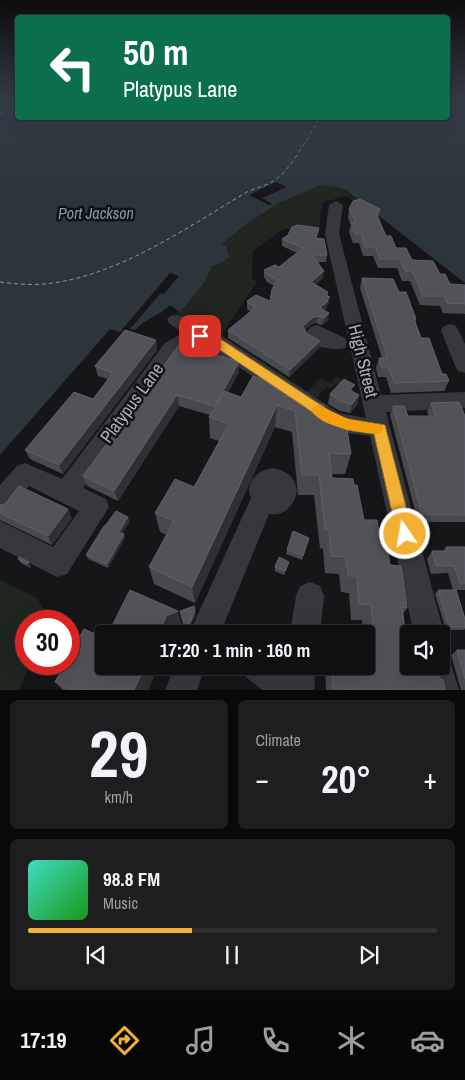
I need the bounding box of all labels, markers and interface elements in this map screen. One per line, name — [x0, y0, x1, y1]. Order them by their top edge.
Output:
text: 50 m — [123, 29, 188, 76]
icon: left — [40, 35, 105, 100]
text: Platypus Lane — [123, 74, 237, 104]
water label: Port Jackson — [58, 202, 134, 224]
pin — [179, 315, 221, 357]
icon: arrive — [186, 322, 214, 350]
street label: High Street — [342, 322, 385, 400]
street label: Platypus Lane — [94, 358, 169, 448]
position arrow — [378, 507, 430, 559]
speed limit sign: 30 — [15, 610, 80, 675]
map controls — [400, 625, 450, 675]
button: sound — [400, 625, 450, 675]
text: 17:20 · 1 min · 160 m — [160, 637, 310, 663]
text: 29 — [89, 710, 148, 797]
text: Climate — [256, 729, 301, 751]
text: 20° — [321, 754, 371, 805]
text: − — [256, 760, 269, 798]
text: + — [424, 760, 437, 798]
text: km/h — [105, 786, 133, 808]
text: 98.8 FM — [103, 866, 160, 892]
text: Music — [103, 892, 138, 914]
icon: previous — [82, 941, 110, 969]
icon: pause — [218, 941, 246, 969]
icon: next — [355, 941, 383, 969]
icon: directions — [107, 1023, 142, 1058]
icon: music — [183, 1023, 218, 1058]
icon: phone — [258, 1023, 293, 1058]
icon: climate — [334, 1023, 369, 1058]
icon: car — [410, 1023, 445, 1058]
text: 17:19 — [20, 1025, 66, 1055]

